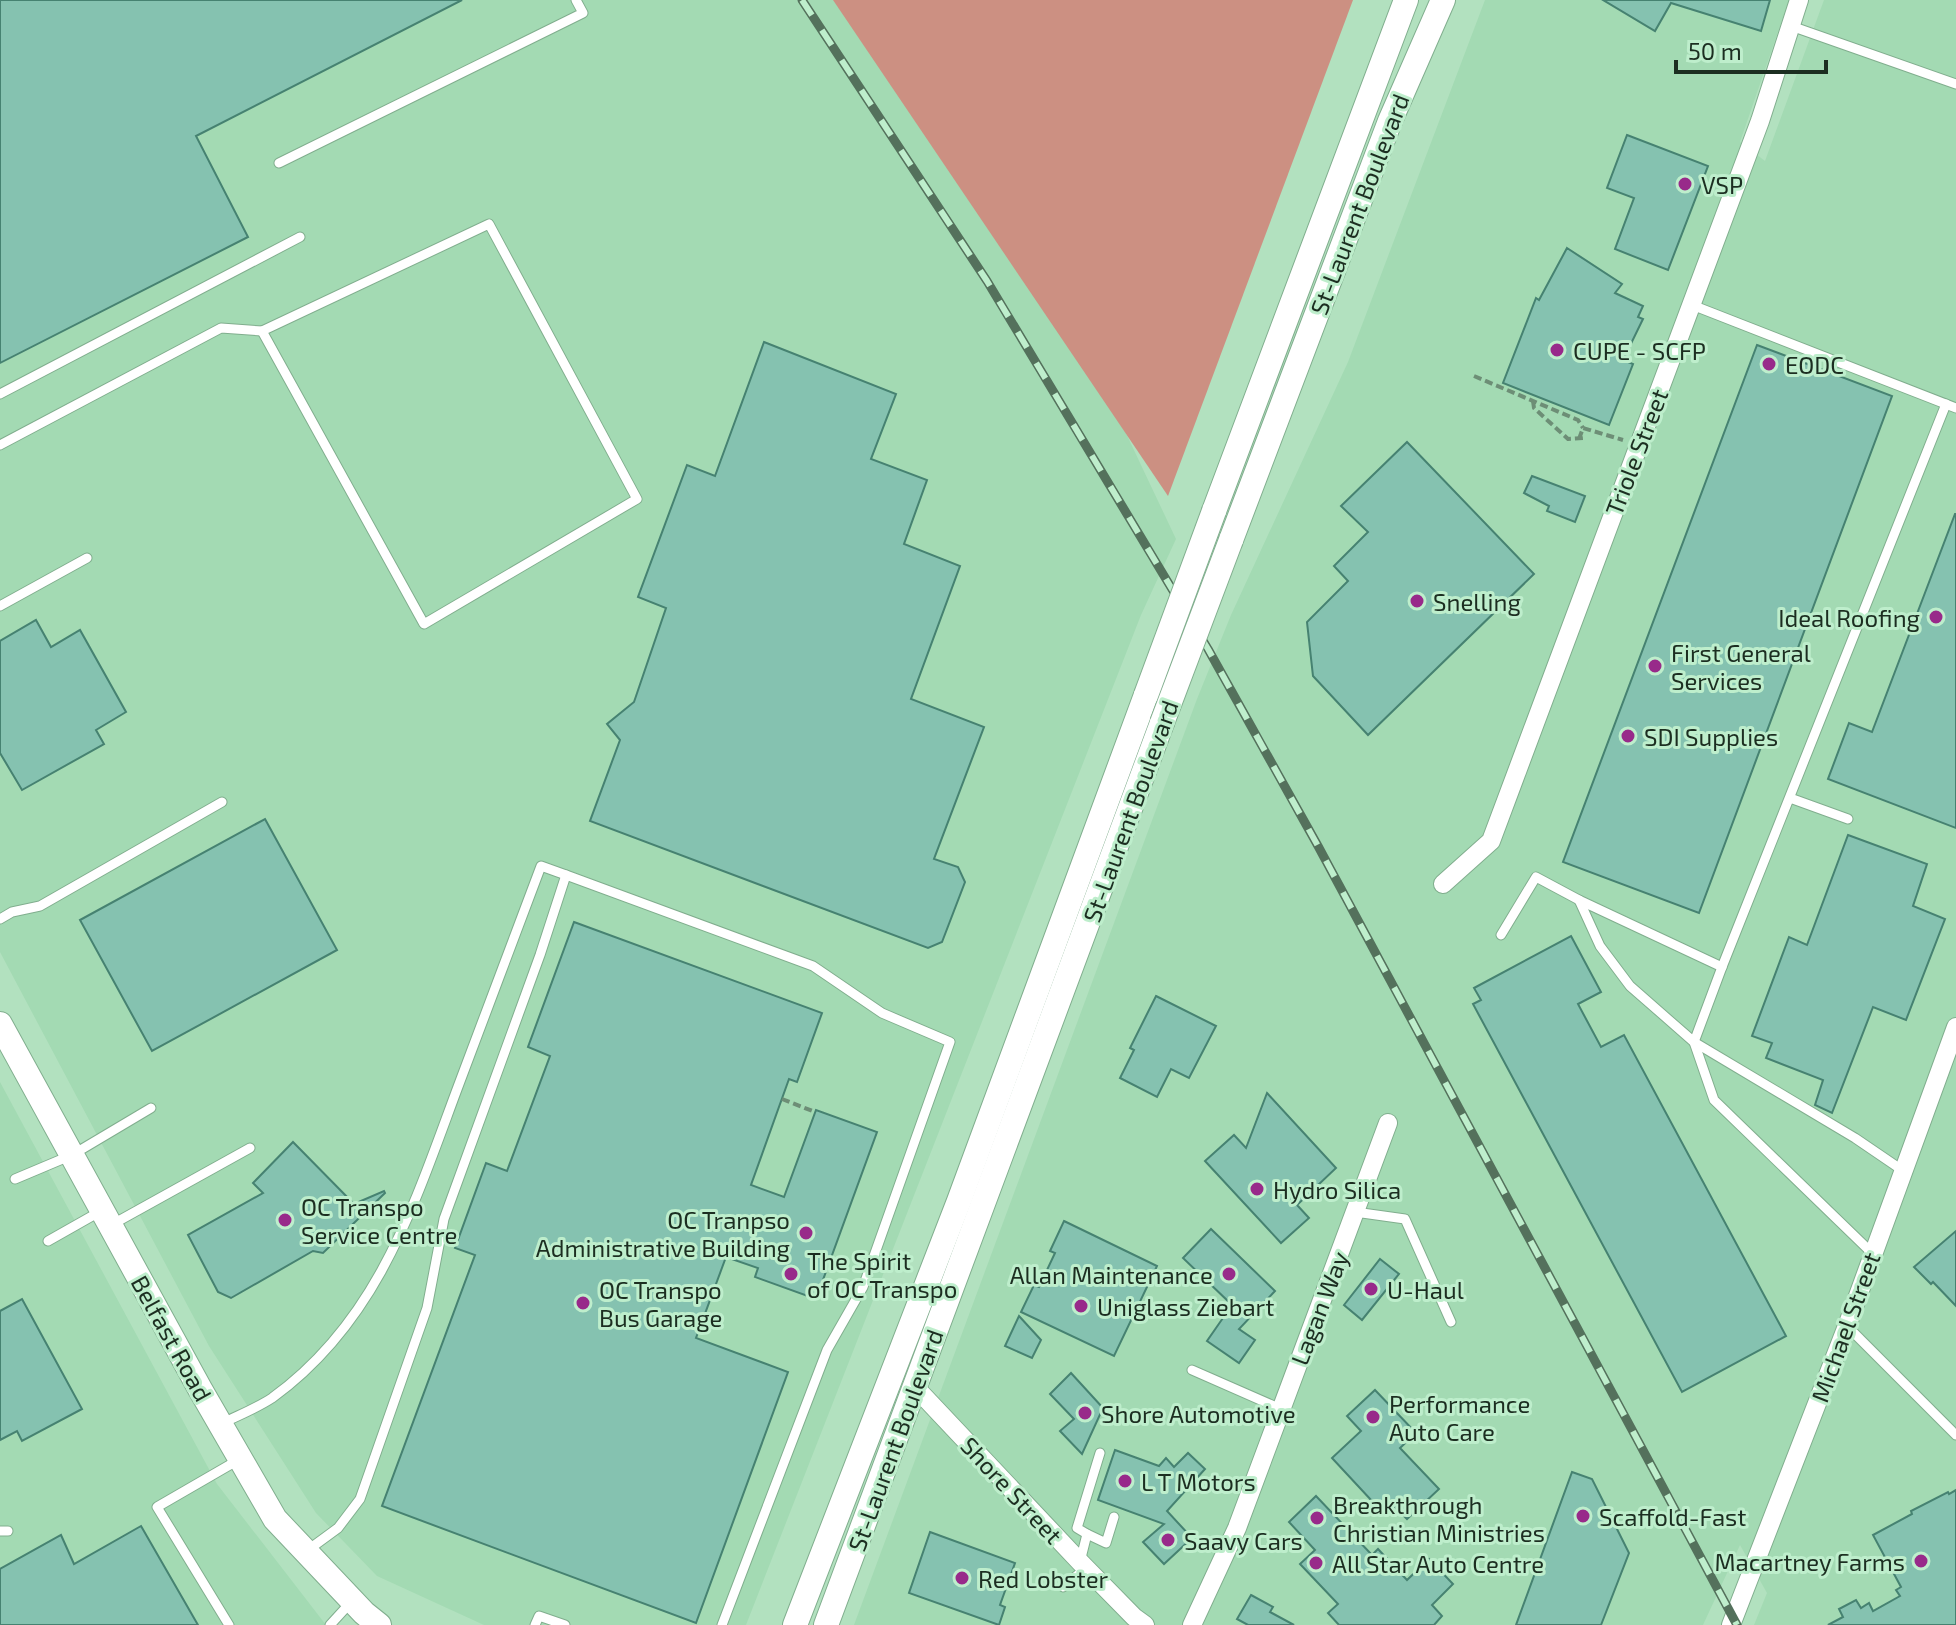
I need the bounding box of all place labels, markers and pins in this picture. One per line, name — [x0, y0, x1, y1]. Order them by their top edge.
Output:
place label: VSP — [1701, 170, 1743, 199]
marker: VSP — [1676, 175, 1694, 193]
place label: CUPE - SCFP — [1573, 336, 1706, 365]
marker: CUPE - SCFP — [1548, 341, 1566, 359]
place label: EODC — [1785, 350, 1844, 379]
marker: EODC — [1760, 355, 1778, 373]
place label: Snelling — [1433, 587, 1521, 616]
marker: Snelling — [1408, 592, 1426, 610]
place label: Ideal Roofing — [1778, 603, 1920, 632]
marker: Ideal Roofing — [1927, 608, 1945, 626]
place label: First General Services — [1671, 638, 1811, 695]
marker: First General Services — [1646, 657, 1664, 675]
place label: SDI Supplies — [1644, 722, 1778, 751]
marker: SDI Supplies — [1619, 727, 1637, 745]
place label: Hydro Silica — [1273, 1175, 1401, 1204]
marker: Hydro Silica — [1248, 1180, 1266, 1198]
place label: OC Transpo Service Centre — [301, 1192, 457, 1249]
place label: OC Tranpso Administrative Building — [536, 1205, 790, 1262]
marker: OC Transpo Service Centre — [276, 1211, 294, 1229]
marker: OC Tranpso Administrative Building — [797, 1224, 815, 1242]
place label: The Spirit of OC Transpo — [807, 1246, 957, 1303]
place label: Allan Maintenance — [1010, 1260, 1213, 1289]
marker: The Spirit of OC Transpo — [782, 1265, 800, 1283]
marker: Allan Maintenance — [1220, 1265, 1238, 1283]
place label: OC Transpo Bus Garage — [599, 1275, 722, 1332]
place label: U-Haul — [1387, 1275, 1464, 1304]
marker: U-Haul — [1362, 1280, 1380, 1298]
place label: Uniglass Ziebart — [1097, 1292, 1274, 1321]
marker: OC Transpo Bus Garage — [574, 1294, 592, 1312]
marker: Uniglass Ziebart — [1072, 1297, 1090, 1315]
place label: Performance Auto Care — [1389, 1389, 1530, 1446]
place label: Shore Automotive — [1101, 1399, 1296, 1428]
marker: Shore Automotive — [1076, 1404, 1094, 1422]
marker: Performance Auto Care — [1364, 1408, 1382, 1426]
place label: L T Motors — [1141, 1467, 1256, 1496]
marker: L T Motors — [1116, 1472, 1134, 1490]
place label: Breakthrough Christian Ministries — [1333, 1490, 1545, 1547]
place label: Scaffold-Fast — [1599, 1502, 1746, 1531]
marker: Scaffold-Fast — [1574, 1507, 1592, 1525]
marker: Breakthrough Christian Ministries — [1308, 1509, 1326, 1527]
place label: Saavy Cars — [1184, 1526, 1303, 1555]
marker: Saavy Cars — [1159, 1531, 1177, 1549]
place label: Macartney Farms — [1714, 1547, 1905, 1576]
place label: All Star Auto Centre — [1332, 1549, 1544, 1578]
marker: Macartney Farms — [1912, 1552, 1930, 1570]
marker: All Star Auto Centre — [1307, 1554, 1325, 1572]
place label: Red Lobster — [978, 1564, 1109, 1593]
marker: Red Lobster — [953, 1569, 971, 1587]

